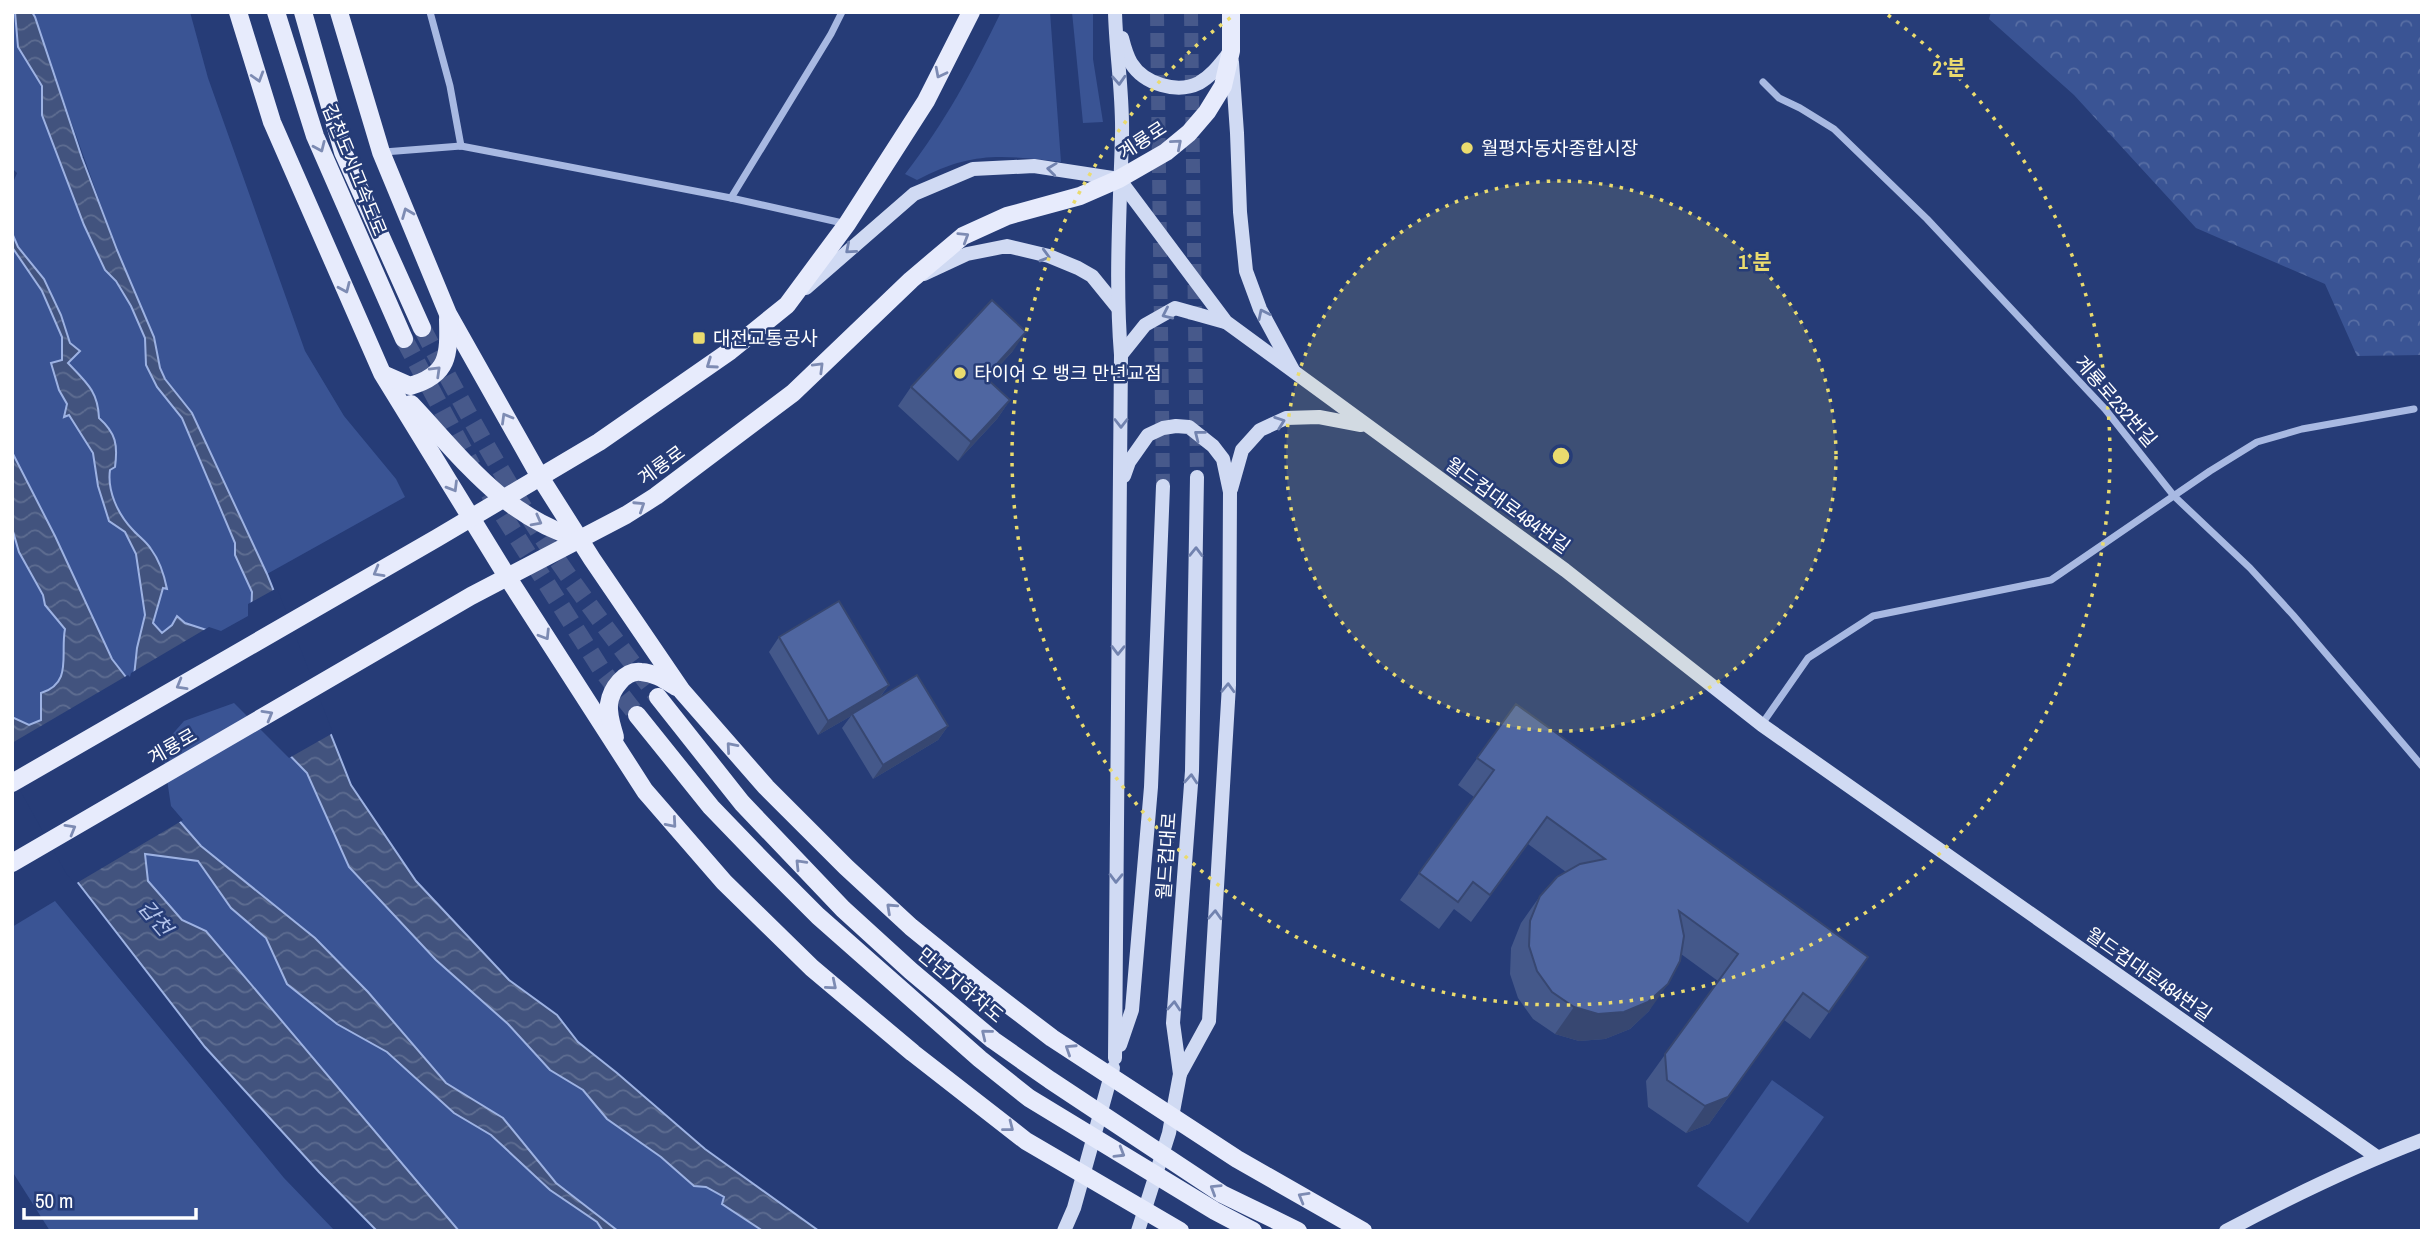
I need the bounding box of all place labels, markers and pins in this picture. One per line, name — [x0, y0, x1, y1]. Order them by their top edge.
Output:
place label: 월평자동차종합시장 — [1481, 135, 1638, 161]
marker: 월평자동차종합시장 — [1459, 140, 1475, 156]
place label: 대전교통공사 — [713, 325, 818, 351]
marker: 대전교통공사 — [691, 330, 707, 346]
place label: 타이어 오 뱅크 만년교점 — [974, 360, 1162, 386]
marker: 타이어 오 뱅크 만년교점 — [952, 365, 968, 381]
centre of rings — [1549, 444, 1573, 468]

